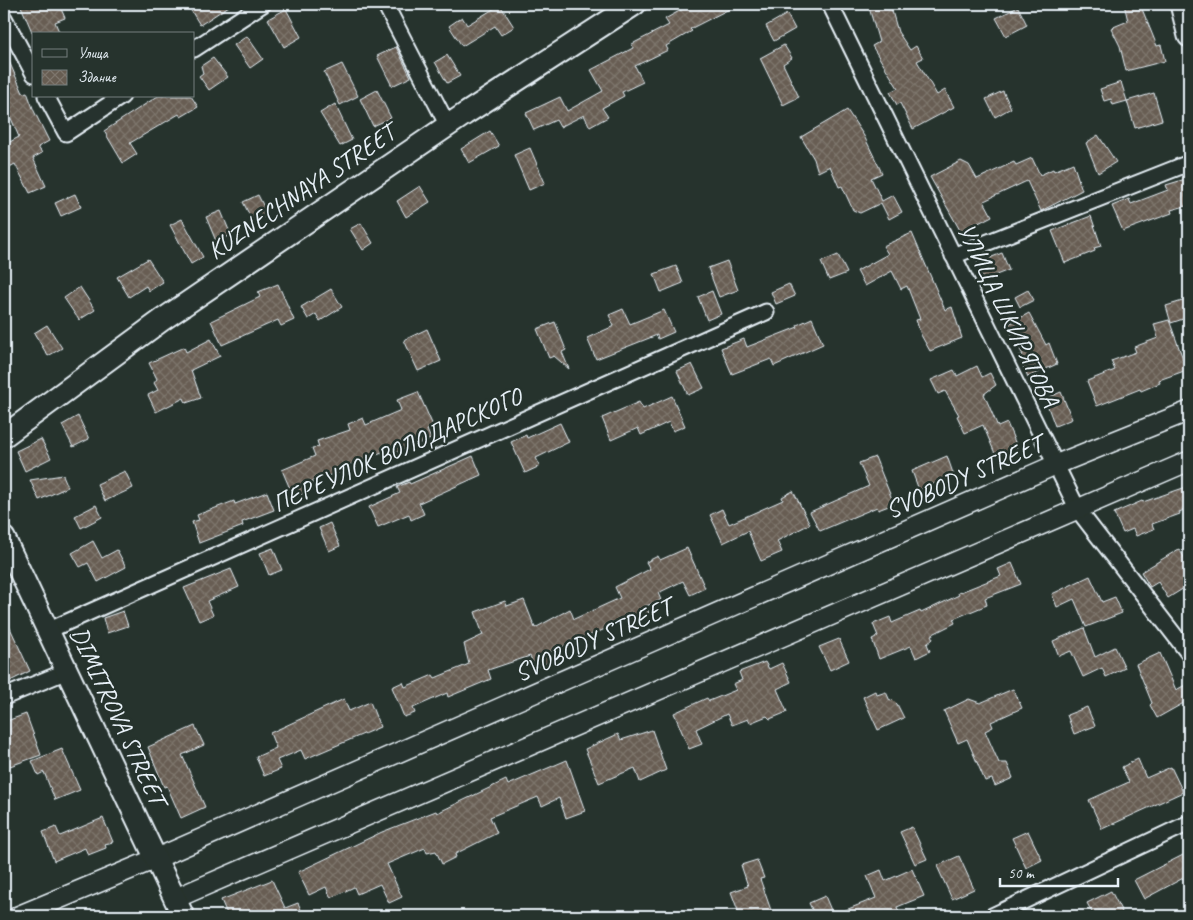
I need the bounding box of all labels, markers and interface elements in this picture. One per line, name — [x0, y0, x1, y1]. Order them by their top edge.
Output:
legend — [32, 32, 195, 98]
text: Улица — [78, 44, 109, 63]
text: Здание — [78, 68, 117, 87]
street label: KUZNECHNAYA STREET — [201, 114, 406, 267]
street label: УЛИЦА ШКИРЯТОВА — [950, 218, 1067, 413]
street label: ПЕРЕУЛОК ВОЛОДАРСКОГО — [267, 379, 529, 519]
street label: SVOBODY STREET — [880, 425, 1054, 526]
street label: SVOBODY STREET — [509, 588, 683, 689]
street label: DIMITROVA STREET — [63, 622, 176, 816]
scale bar — [1000, 855, 1118, 887]
text: 50 m — [1008, 864, 1035, 883]

